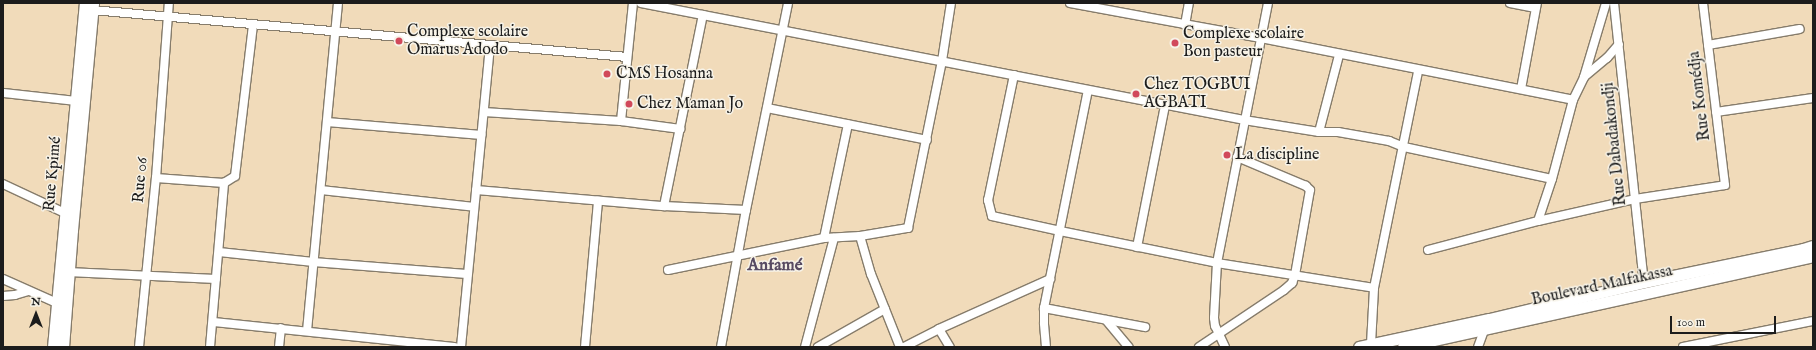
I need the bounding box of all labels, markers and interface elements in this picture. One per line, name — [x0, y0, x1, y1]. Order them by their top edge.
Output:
place label: Complexe scolaire Omarus Adodo — [407, 22, 528, 60]
place label: Complexe scolaire Bon pasteur — [1183, 24, 1304, 62]
marker: Complexe scolaire Omarus Adodo — [394, 36, 404, 46]
marker: Complexe scolaire Bon pasteur — [1170, 38, 1180, 48]
street label: Rue Komédja — [1685, 50, 1715, 142]
place label: CMS Hosanna — [616, 64, 713, 84]
marker: CMS Hosanna — [601, 68, 613, 80]
place label: Chez TOGBUI AGBATI — [1144, 75, 1250, 113]
street label: Rue Dabadakondji — [1599, 81, 1631, 207]
marker: Chez TOGBUI AGBATI — [1131, 89, 1141, 99]
place label: Chez Maman Jo — [637, 94, 743, 114]
marker: Chez Maman Jo — [624, 99, 634, 109]
street label: Rue Kpimé — [40, 136, 66, 212]
place label: La discipline — [1235, 145, 1319, 165]
marker: La discipline — [1222, 150, 1232, 160]
street label: Rue 06 — [129, 156, 153, 204]
district label: Anfamé — [748, 256, 802, 276]
street label: Boulevard Malfakassa — [1530, 262, 1674, 310]
north arrow — [16, 294, 56, 334]
text: N — [31, 295, 41, 309]
scale bar — [1672, 308, 1778, 334]
text: 100 m — [1677, 315, 1705, 330]

